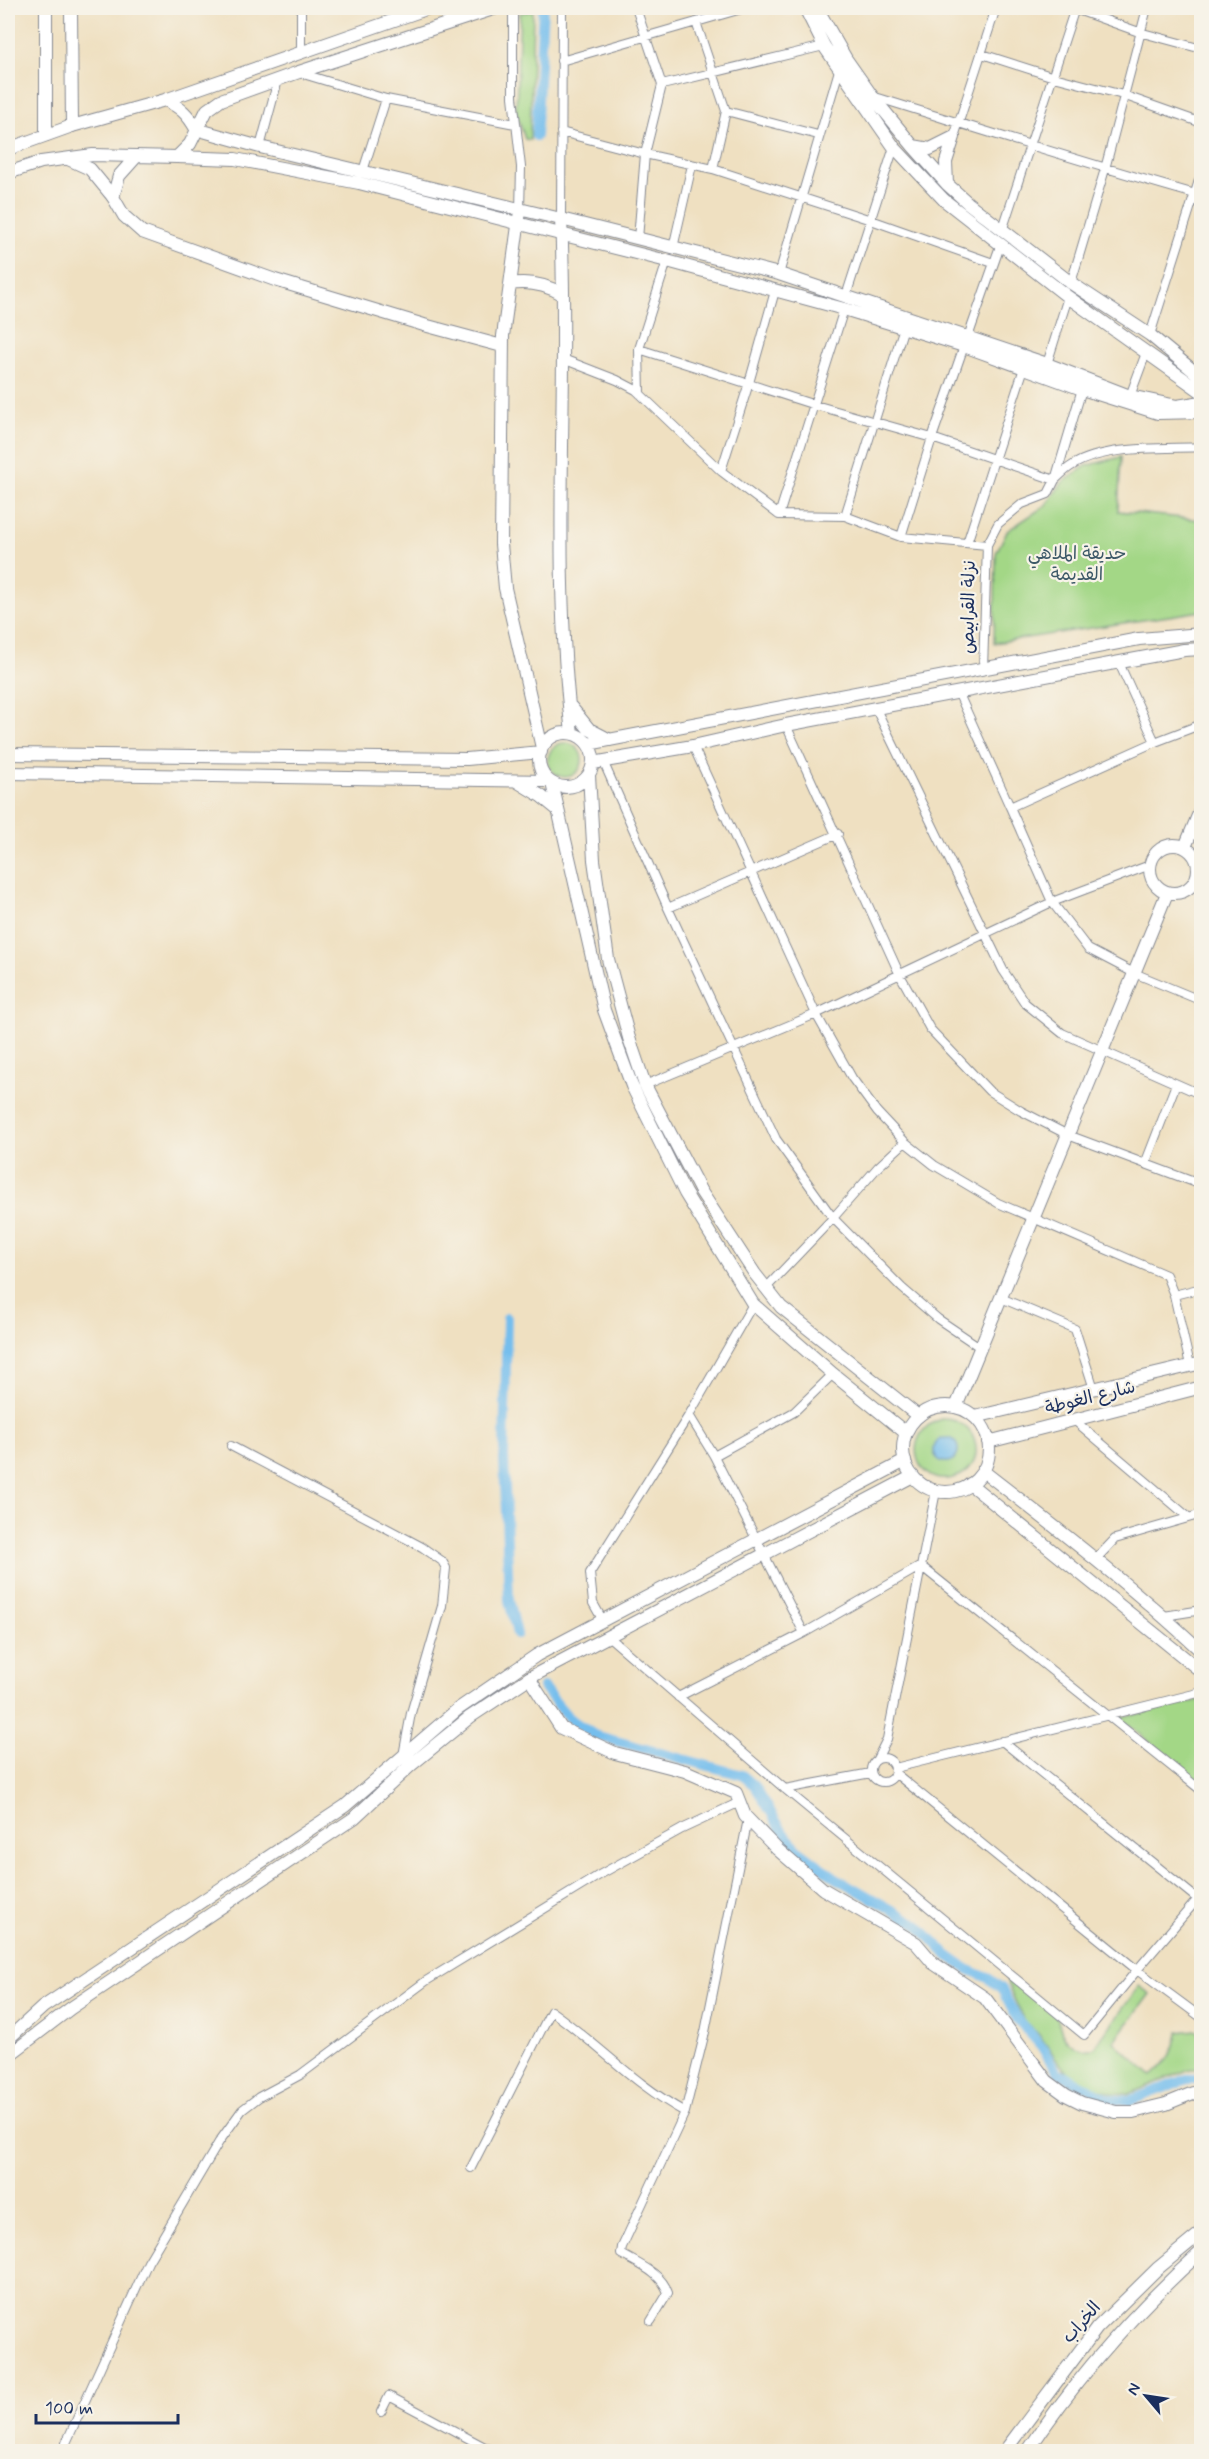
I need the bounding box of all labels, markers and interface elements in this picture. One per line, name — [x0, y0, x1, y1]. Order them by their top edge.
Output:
park label: حديقة الملاهي القديمة — [1028, 542, 1126, 587]
street label: نزلة القرابيص — [956, 560, 982, 654]
street label: شارع الغوطة — [1043, 1375, 1138, 1421]
street label: الخراب — [1057, 2297, 1107, 2349]
north arrow — [1116, 2366, 1176, 2426]
text: N — [1122, 2380, 1146, 2399]
scale bar — [36, 2387, 178, 2425]
text: 100 m — [45, 2397, 93, 2421]

